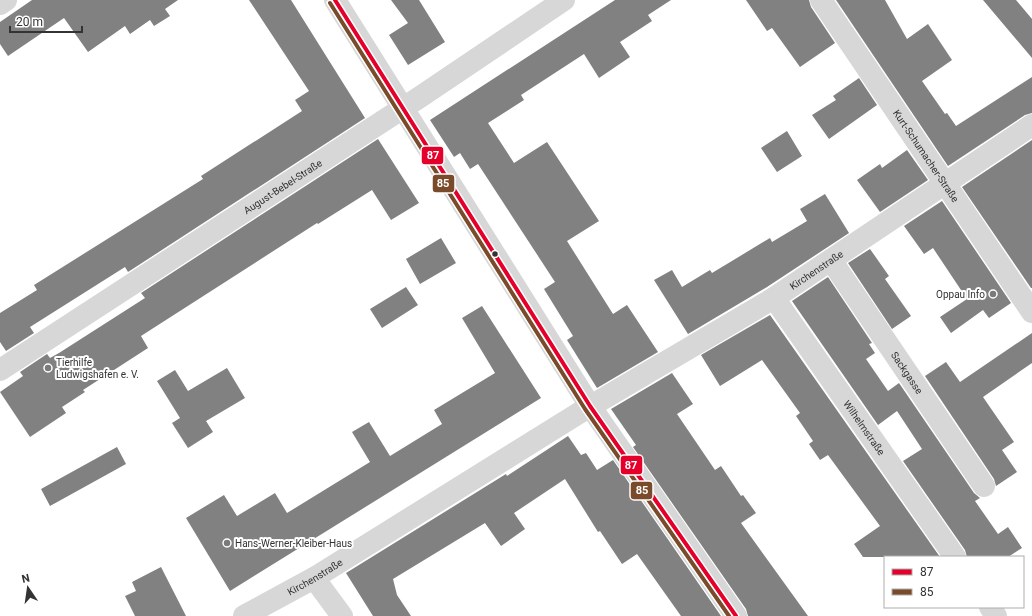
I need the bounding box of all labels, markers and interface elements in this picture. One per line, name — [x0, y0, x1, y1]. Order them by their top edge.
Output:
scale bar — [10, 8, 82, 34]
text: 20 m — [16, 15, 43, 29]
street label: Kurt-Schumacher-Straße — [891, 108, 961, 204]
line badge: 87 — [421, 146, 444, 165]
text: 87 — [427, 149, 439, 162]
street label: August-Bebel-Straße — [242, 157, 324, 216]
line badge: 85 — [432, 174, 455, 193]
text: 85 — [437, 177, 449, 190]
street label: Kirchenstraße — [788, 248, 845, 292]
unlabelled marker — [490, 249, 500, 259]
place label: Oppau Info — [936, 289, 985, 300]
marker: Oppau Info — [988, 289, 998, 299]
street label: Sackgasse — [889, 350, 925, 396]
place label: Tierhilfe Ludwigshafen e. V. — [56, 357, 139, 380]
marker: Tierhilfe Ludwigshafen e. V. — [43, 363, 53, 373]
street label: Wilhelmstraße — [841, 398, 887, 457]
line badge: 87 — [620, 455, 643, 475]
text: 87 — [625, 459, 637, 472]
line badge: 85 — [630, 481, 653, 500]
text: 85 — [636, 484, 648, 497]
marker: Hans-Werner-Kleiber-Haus — [222, 538, 232, 548]
place label: Hans-Werner-Kleiber-Haus — [235, 538, 352, 549]
legend — [884, 556, 1024, 608]
street label: Kirchenstraße — [286, 557, 345, 597]
text: 87 — [920, 565, 934, 579]
north arrow — [8, 568, 48, 608]
text: N — [21, 571, 31, 586]
text: 85 — [920, 585, 934, 599]

